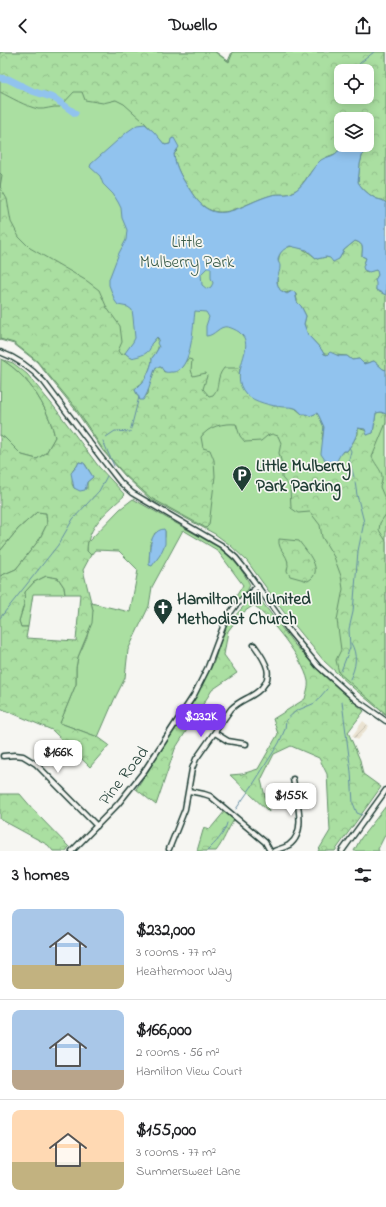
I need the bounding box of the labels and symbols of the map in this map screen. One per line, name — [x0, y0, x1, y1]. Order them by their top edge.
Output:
park label: Little Mulberry Park — [140, 230, 235, 276]
place label: Little Mulberry Park Parking — [256, 454, 351, 501]
parking icon: Little Mulberry Park Parking — [231, 464, 253, 492]
place label: Hamilton Mill United Methodist Church — [177, 587, 311, 632]
church icon: Hamilton Mill United Methodist Church — [152, 597, 174, 625]
pin: $232K — [173, 704, 229, 738]
pin: $166K — [30, 740, 86, 774]
street label: Pine Road — [93, 741, 156, 811]
pin: $155K — [263, 783, 319, 817]

